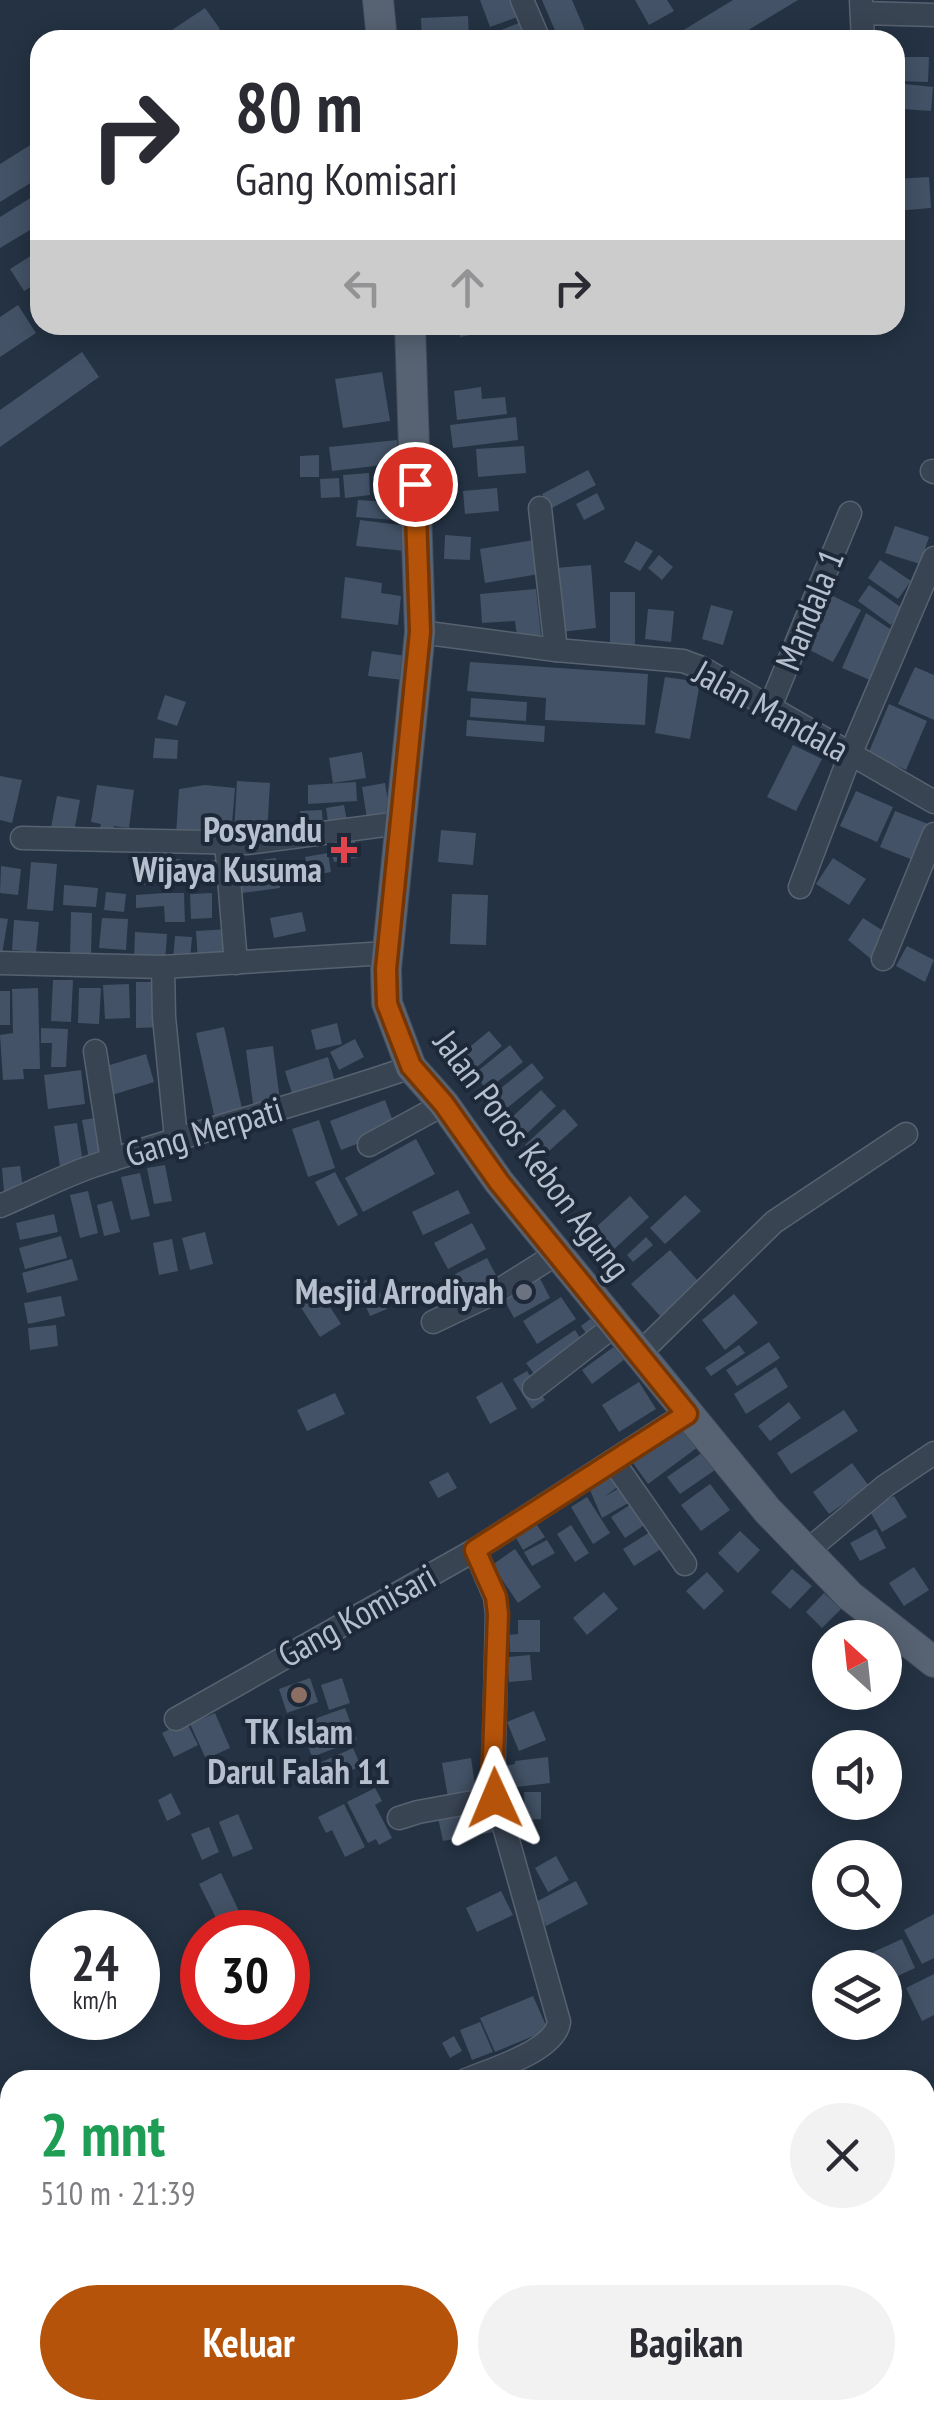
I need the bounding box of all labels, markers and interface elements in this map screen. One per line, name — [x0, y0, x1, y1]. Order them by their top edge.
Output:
text: 80 m — [235, 61, 363, 151]
icon: right — [70, 70, 200, 200]
text: Gang Komisari — [235, 149, 458, 207]
icon: left — [335, 260, 390, 315]
icon: ahead — [440, 260, 495, 315]
icon: right — [545, 260, 600, 315]
pin — [373, 442, 458, 527]
icon: arrive — [388, 457, 443, 512]
street label: Mandala 1 — [764, 543, 854, 677]
street label: Jalan Mandala — [685, 648, 857, 772]
place label: Posyandu Wijaya Kusuma — [131, 806, 322, 892]
marker: Posyandu Wijaya Kusuma — [331, 837, 357, 863]
street label: Jalan Poros Kebon Agung — [423, 1020, 642, 1288]
street label: Gang Merpati — [120, 1085, 288, 1177]
place label: Mesjid Arrodiyah — [295, 1268, 504, 1314]
marker: Mesjid Arrodiyah — [513, 1281, 535, 1303]
street label: Gang Komisari — [269, 1553, 444, 1677]
north arrow — [812, 1620, 902, 1710]
map controls — [812, 1620, 902, 2040]
marker: TK Islam Darul Falah 11 — [288, 1684, 310, 1706]
place label: TK Islam Darul Falah 11 — [207, 1708, 391, 1794]
button: sound — [812, 1730, 902, 1820]
position arrow — [443, 1746, 547, 1850]
button: search — [812, 1840, 902, 1930]
speed limit sign: 30 — [180, 1910, 310, 2040]
text: 24 — [71, 1930, 119, 1995]
button: layers — [812, 1950, 902, 2040]
text: km/h — [73, 1984, 117, 2016]
text: 2 mnt — [40, 2095, 165, 2173]
button: close — [790, 2103, 895, 2208]
text: 510 m · 21:39 — [40, 2172, 195, 2214]
button: Keluar — [40, 2285, 458, 2400]
button: Bagikan — [478, 2285, 895, 2400]

